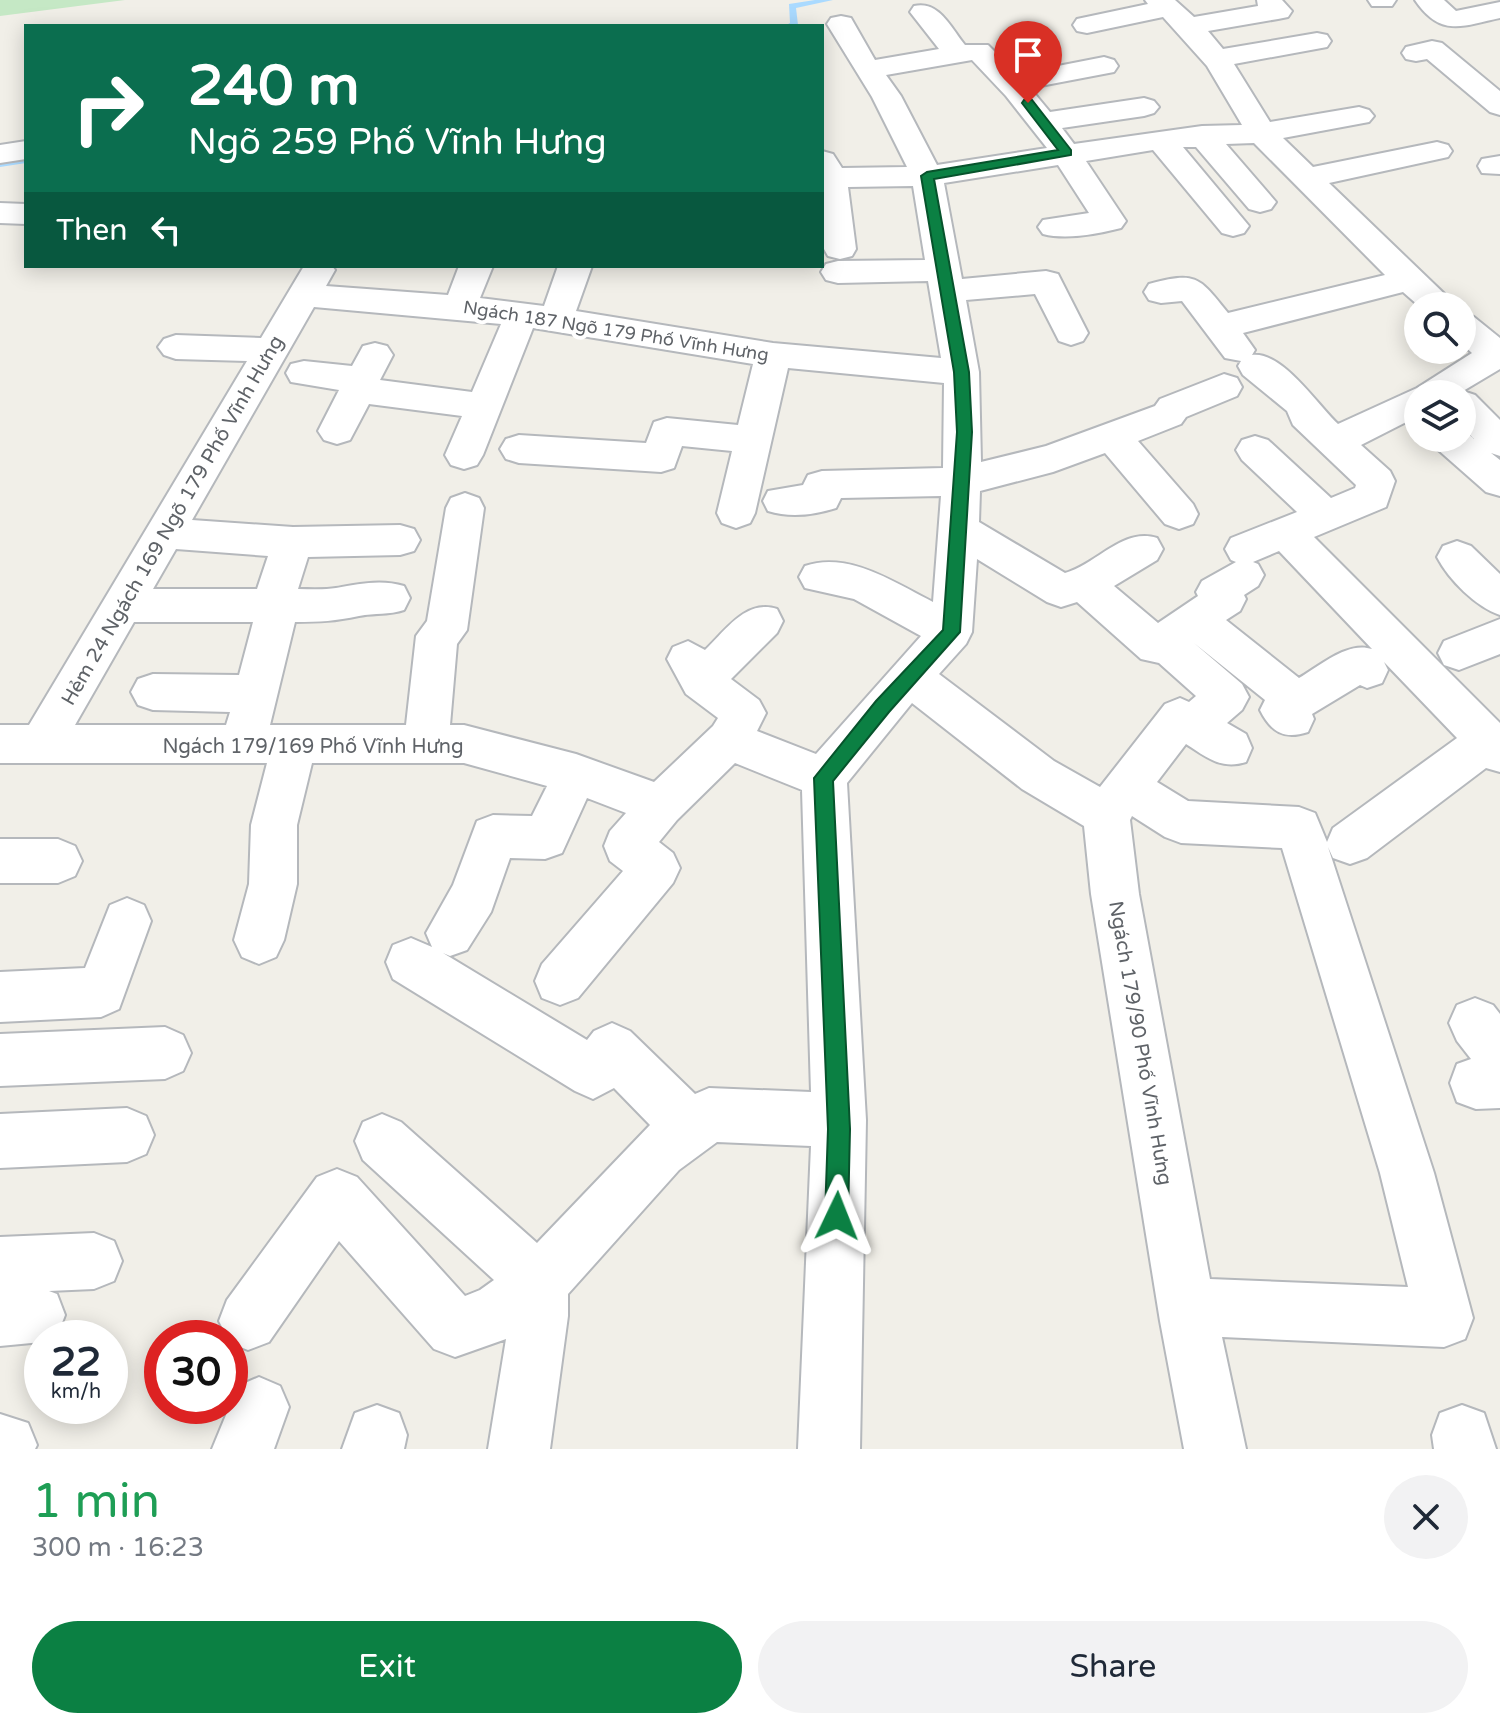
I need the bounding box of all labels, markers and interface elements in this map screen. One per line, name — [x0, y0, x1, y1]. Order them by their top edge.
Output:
pin — [994, 21, 1062, 103]
icon: arrive — [1006, 33, 1050, 77]
text: 240 m — [188, 53, 359, 120]
icon: right — [56, 56, 160, 160]
text: Ngõ 259 Phố Vĩnh Hưng — [188, 121, 607, 164]
icon: left — [144, 208, 188, 252]
text: Then — [56, 212, 128, 249]
map controls — [1404, 292, 1476, 452]
button: search — [1404, 292, 1476, 364]
street label: Ngách 187 Ngõ 179 Phố Vĩnh Hưng — [462, 296, 770, 366]
street label: Hẻm 24 Ngách 169 Ngõ 179 Phố Vĩnh Hưng — [57, 331, 289, 710]
button: layers — [1404, 380, 1476, 452]
street label: Ngách 179/169 Phố Vĩnh Hưng — [162, 735, 464, 759]
street label: Ngách 179/90 Phố Vĩnh Hưng — [1103, 899, 1177, 1187]
position arrow — [795, 1174, 879, 1258]
speed limit sign: 30 — [144, 1320, 248, 1424]
text: 22 — [51, 1338, 101, 1386]
text: km/h — [51, 1380, 101, 1404]
text: 1 min — [32, 1473, 160, 1531]
button: close — [1384, 1475, 1468, 1559]
text: 300 m · 16:23 — [32, 1532, 204, 1563]
button: Exit — [32, 1621, 742, 1713]
button: Share — [758, 1621, 1468, 1713]

